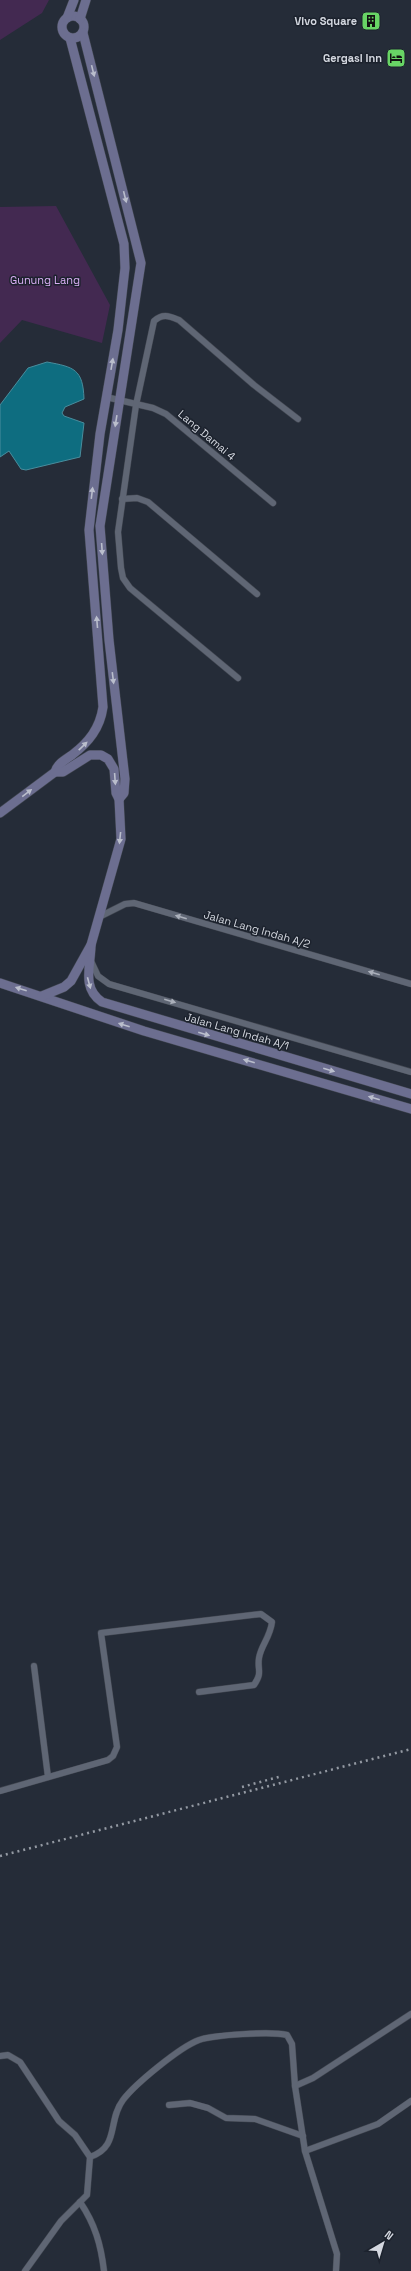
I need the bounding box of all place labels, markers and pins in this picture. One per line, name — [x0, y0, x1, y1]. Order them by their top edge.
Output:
building icon: Vivo Square — [360, 10, 382, 32]
place label: Vivo Square — [295, 14, 357, 28]
hotel icon: Gergasi Inn — [385, 47, 407, 69]
place label: Gergasi Inn — [323, 51, 382, 65]

